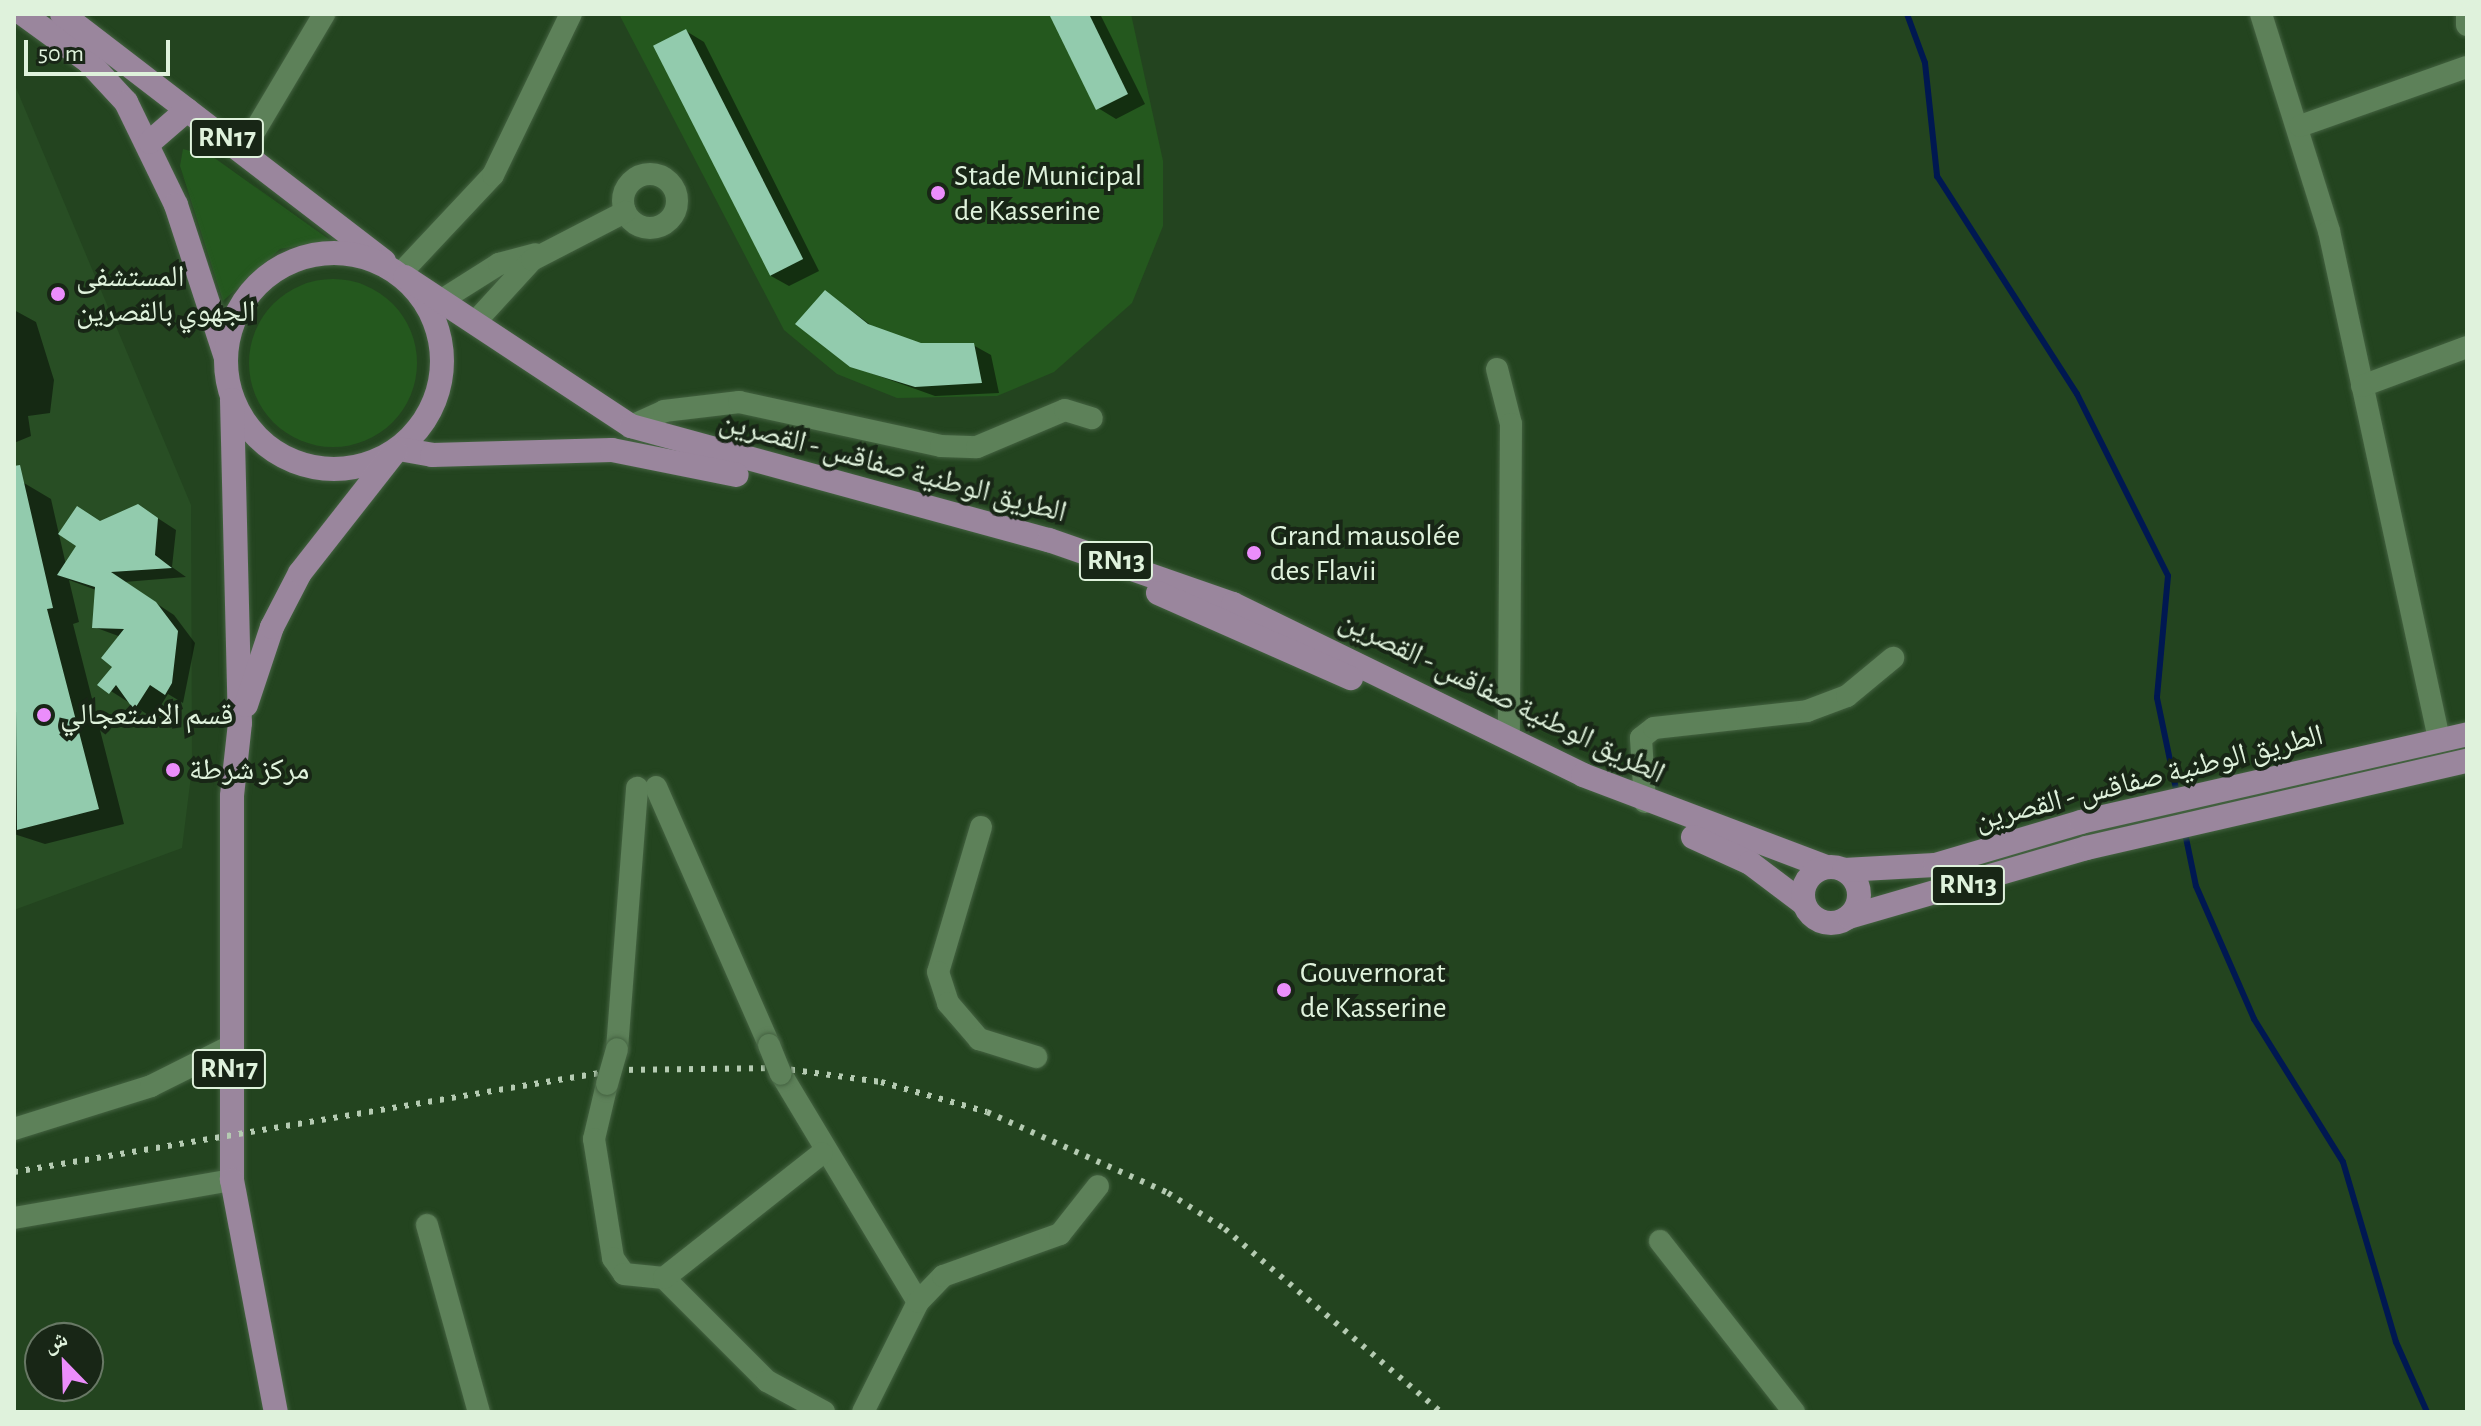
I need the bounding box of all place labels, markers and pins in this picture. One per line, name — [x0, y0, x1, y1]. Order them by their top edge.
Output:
place label: Stade Municipal de Kasserine — [954, 158, 1142, 228]
marker: Stade Municipal de Kasserine — [929, 184, 947, 202]
place label: المستشفى الجهوي بالقصرين — [76, 259, 256, 330]
marker: المستشفى الجهوي بالقصرين — [47, 283, 69, 305]
place label: Grand mausolée des Flavii — [1270, 518, 1460, 588]
marker: Grand mausolée des Flavii — [1245, 544, 1263, 562]
place label: قسم الاستعجالي — [60, 697, 233, 733]
marker: قسم الاستعجالي — [35, 706, 53, 724]
place label: مركز شرطة — [189, 752, 310, 788]
marker: مركز شرطة — [164, 761, 182, 779]
place label: Gouvernorat de Kasserine — [1300, 955, 1447, 1026]
marker: Gouvernorat de Kasserine — [1275, 981, 1293, 999]

